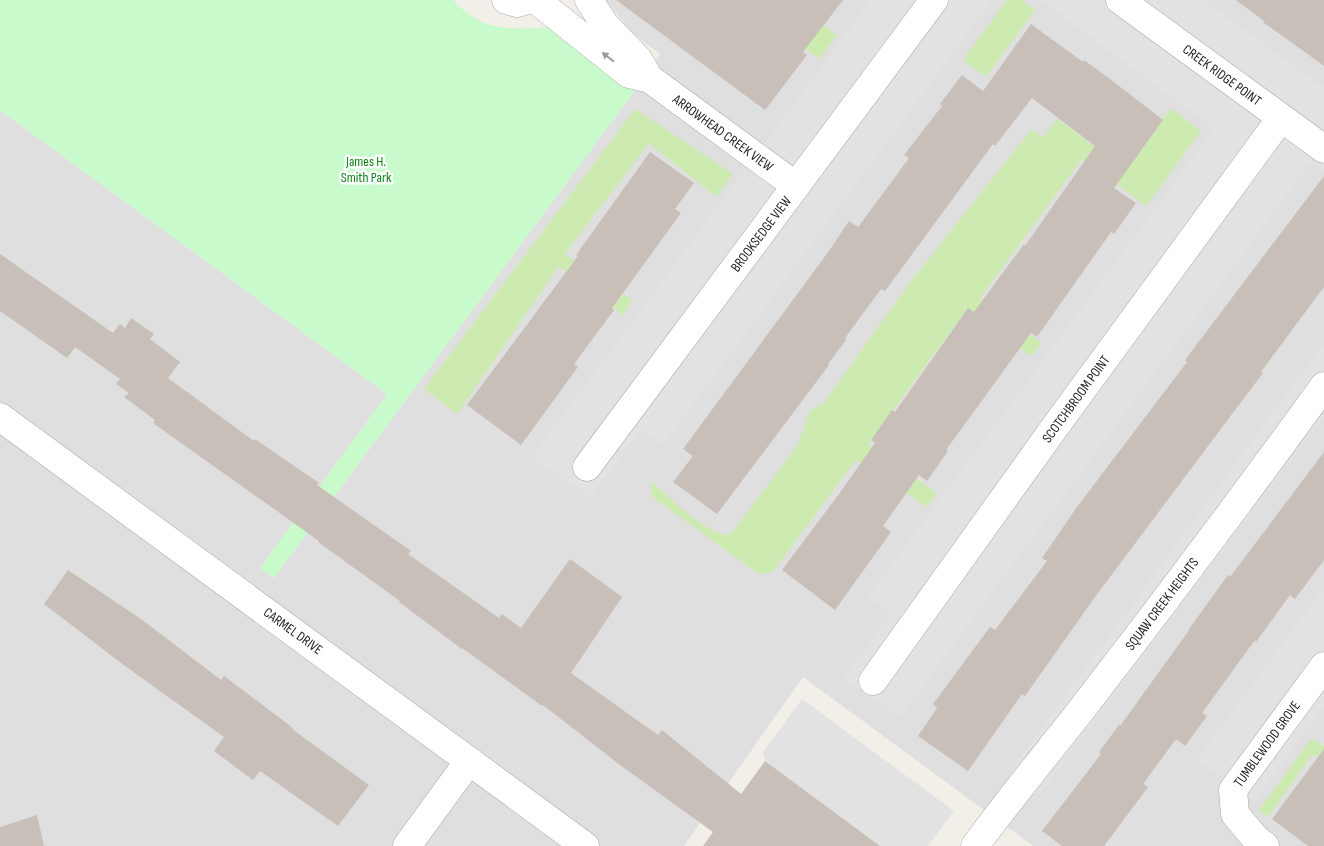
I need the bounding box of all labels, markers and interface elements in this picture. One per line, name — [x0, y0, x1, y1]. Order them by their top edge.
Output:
street label: CREEK RIDGE POINT — [1179, 41, 1265, 109]
one-way arrow — [602, 52, 615, 63]
street label: ARROWHEAD CREEK VIEW — [669, 90, 777, 175]
park label: James H. Smith Park — [341, 153, 392, 186]
street label: BROOKSEDGE VIEW — [727, 193, 795, 275]
street label: SCOTCHBROOM POINT — [1039, 352, 1114, 446]
street label: SQUAW CREEK HEIGHTS — [1122, 554, 1202, 654]
street label: CARMEL DRIVE — [260, 604, 326, 658]
street label: TUMBLEWOOD GROVE — [1230, 697, 1304, 790]

